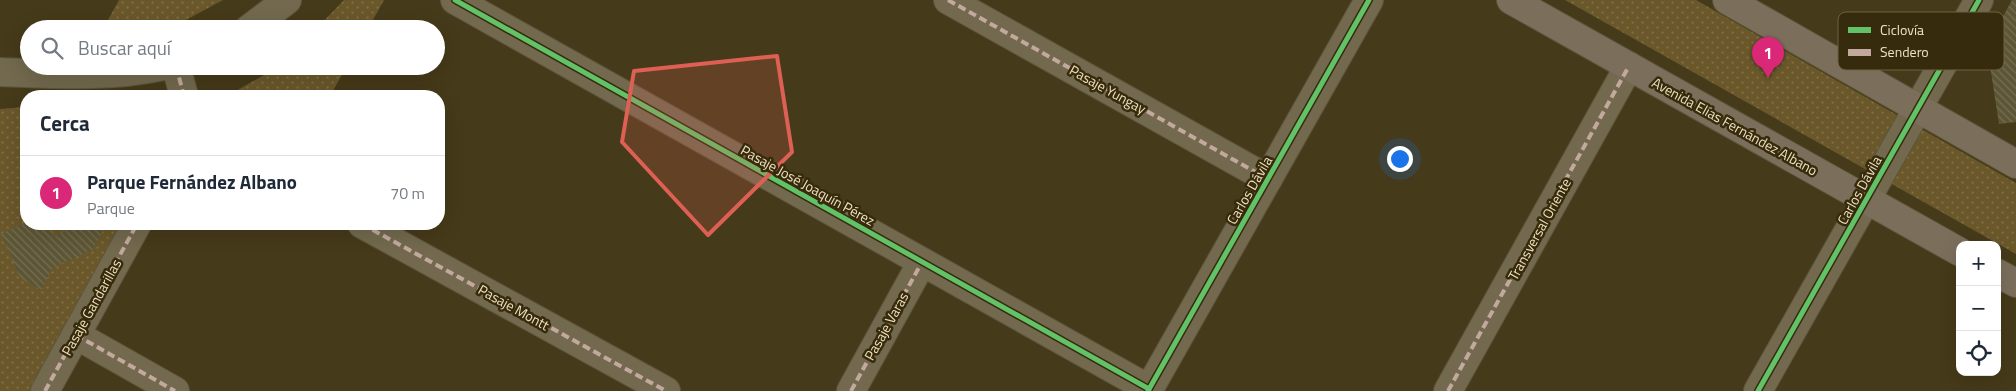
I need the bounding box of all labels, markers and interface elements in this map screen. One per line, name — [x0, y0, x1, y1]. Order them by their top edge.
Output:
legend — [1838, 12, 2004, 70]
text: Ciclovía — [1880, 19, 1924, 40]
search box — [20, 20, 445, 75]
text: Buscar aquí — [78, 33, 171, 62]
icon: search — [38, 34, 66, 62]
pin: 1 — [1752, 37, 1784, 78]
text: Sendero — [1880, 41, 1929, 62]
street label: Pasaje Yungay — [1066, 59, 1150, 119]
street label: Avenida Elías Fernández Albano — [1648, 72, 1822, 180]
text: Cerca — [40, 107, 90, 139]
street label: Pasaje José Joaquín Pérez — [737, 139, 879, 231]
your location — [1387, 146, 1413, 172]
street label: Carlos Dávila — [1221, 152, 1277, 228]
street label: Carlos Dávila — [1831, 152, 1887, 228]
text: Parque Fernández Albano — [87, 167, 297, 196]
street label: Transversal Oriente — [1502, 174, 1576, 284]
text: 1 — [52, 181, 60, 205]
text: 70 m — [390, 181, 425, 205]
text: Parque — [87, 196, 135, 220]
map controls — [1956, 241, 2001, 376]
button: + — [1956, 241, 2001, 286]
street label: Pasaje Gandarillas — [56, 255, 126, 359]
street label: Pasaje Montt — [475, 279, 553, 335]
button: − — [1956, 286, 2001, 331]
street label: Pasaje Varas — [859, 288, 913, 364]
button: locate — [1956, 331, 2001, 376]

